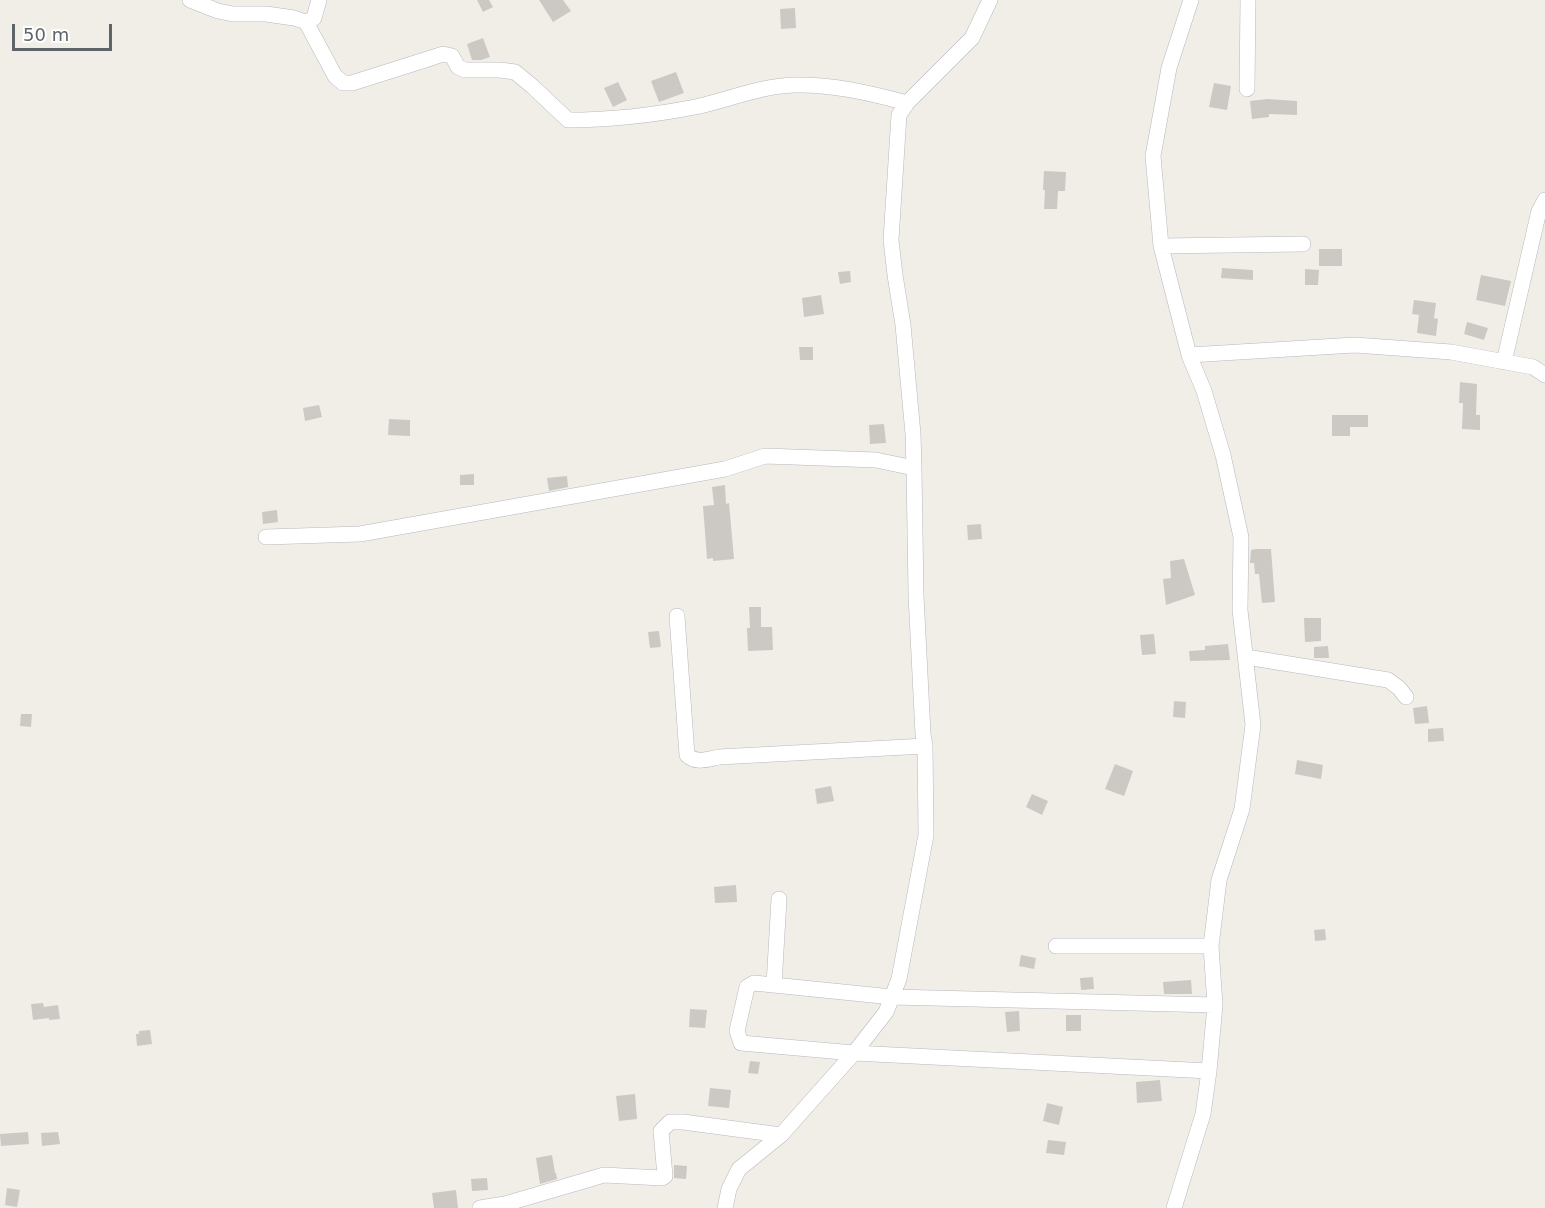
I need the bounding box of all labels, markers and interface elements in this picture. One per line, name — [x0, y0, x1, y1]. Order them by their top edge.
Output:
scale bar — [15, 12, 116, 50]
text: 50 m — [23, 24, 69, 45]

